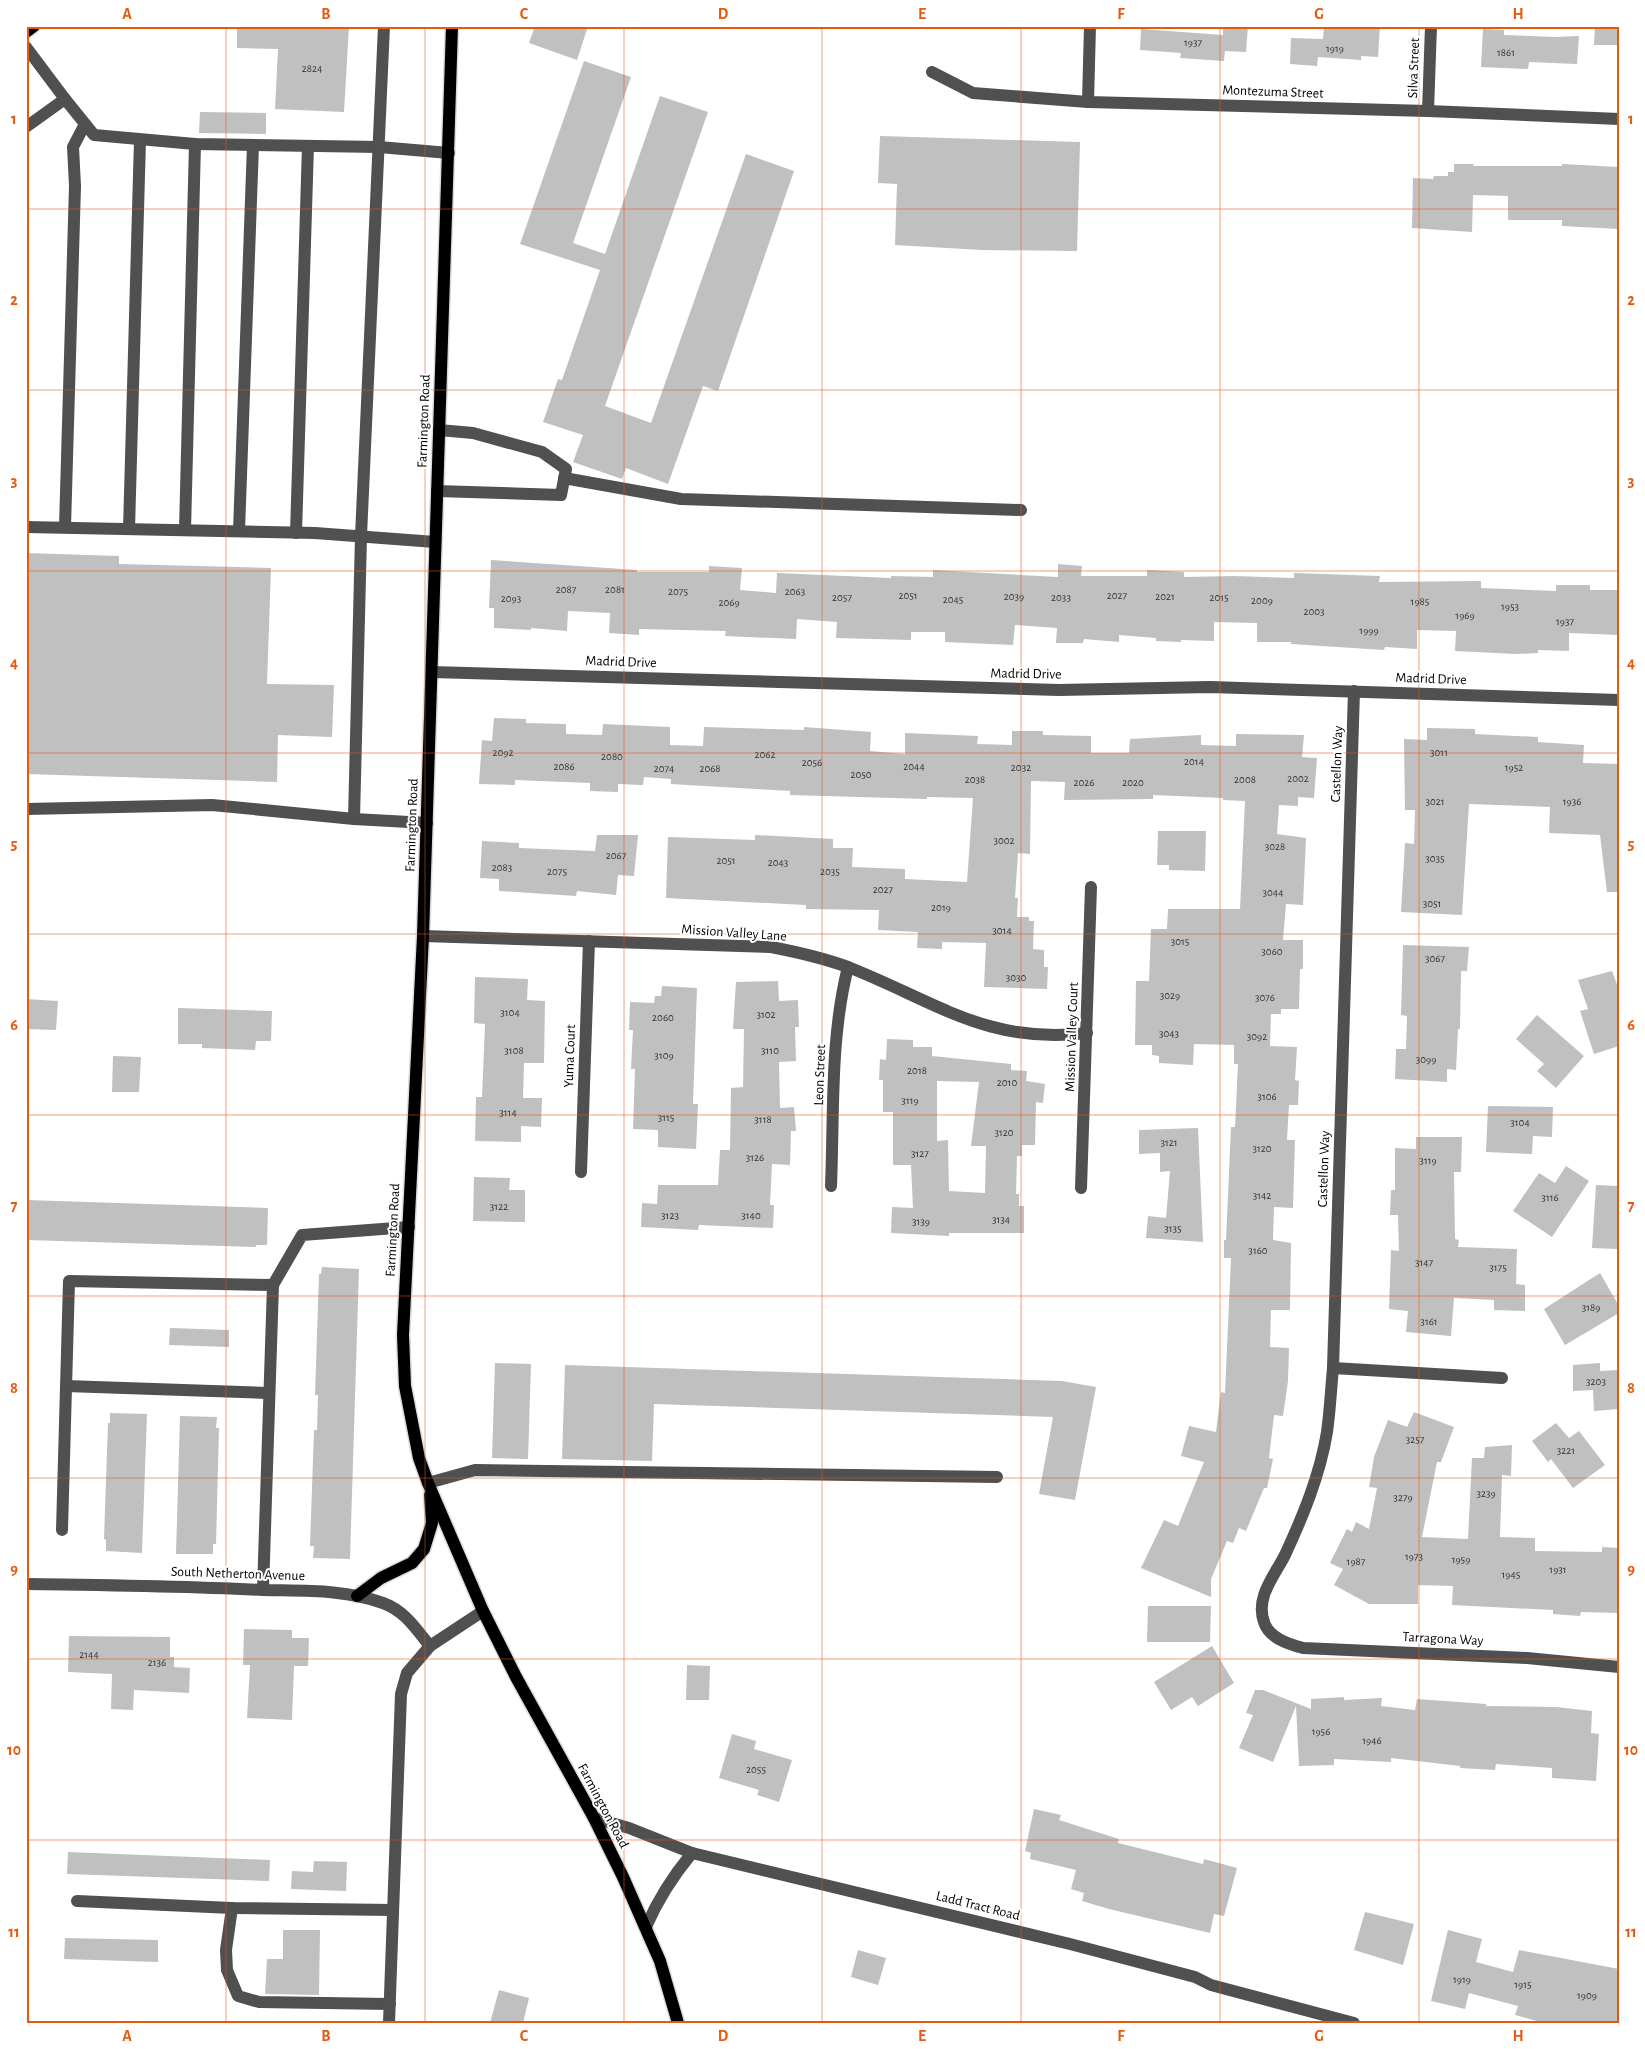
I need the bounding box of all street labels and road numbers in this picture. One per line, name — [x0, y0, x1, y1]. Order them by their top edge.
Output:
street label: Silva Street — [1406, 37, 1422, 99]
street label: Montezuma Street — [1222, 83, 1324, 101]
street label: Farmington Road — [415, 374, 433, 468]
street label: Madrid Drive — [585, 654, 657, 670]
street label: Madrid Drive — [990, 666, 1062, 682]
street label: Madrid Drive — [1395, 671, 1467, 687]
street label: Castellon Way — [1329, 725, 1345, 803]
street label: Farmington Road — [403, 778, 421, 872]
street label: Mission Valley Lane — [681, 922, 787, 944]
street label: Mission Valley Court — [1063, 981, 1081, 1092]
street label: Yuma Court — [562, 1024, 578, 1088]
street label: Leon Street — [812, 1044, 828, 1106]
street label: Castellon Way — [1316, 1130, 1332, 1208]
street label: Farmington Road — [384, 1183, 402, 1277]
street label: South Netherton Avenue — [171, 1565, 305, 1583]
street label: Tarragona Way — [1402, 1630, 1484, 1648]
street label: Farmington Road — [575, 1761, 631, 1851]
street label: Ladd Tract Road — [935, 1889, 1021, 1923]

